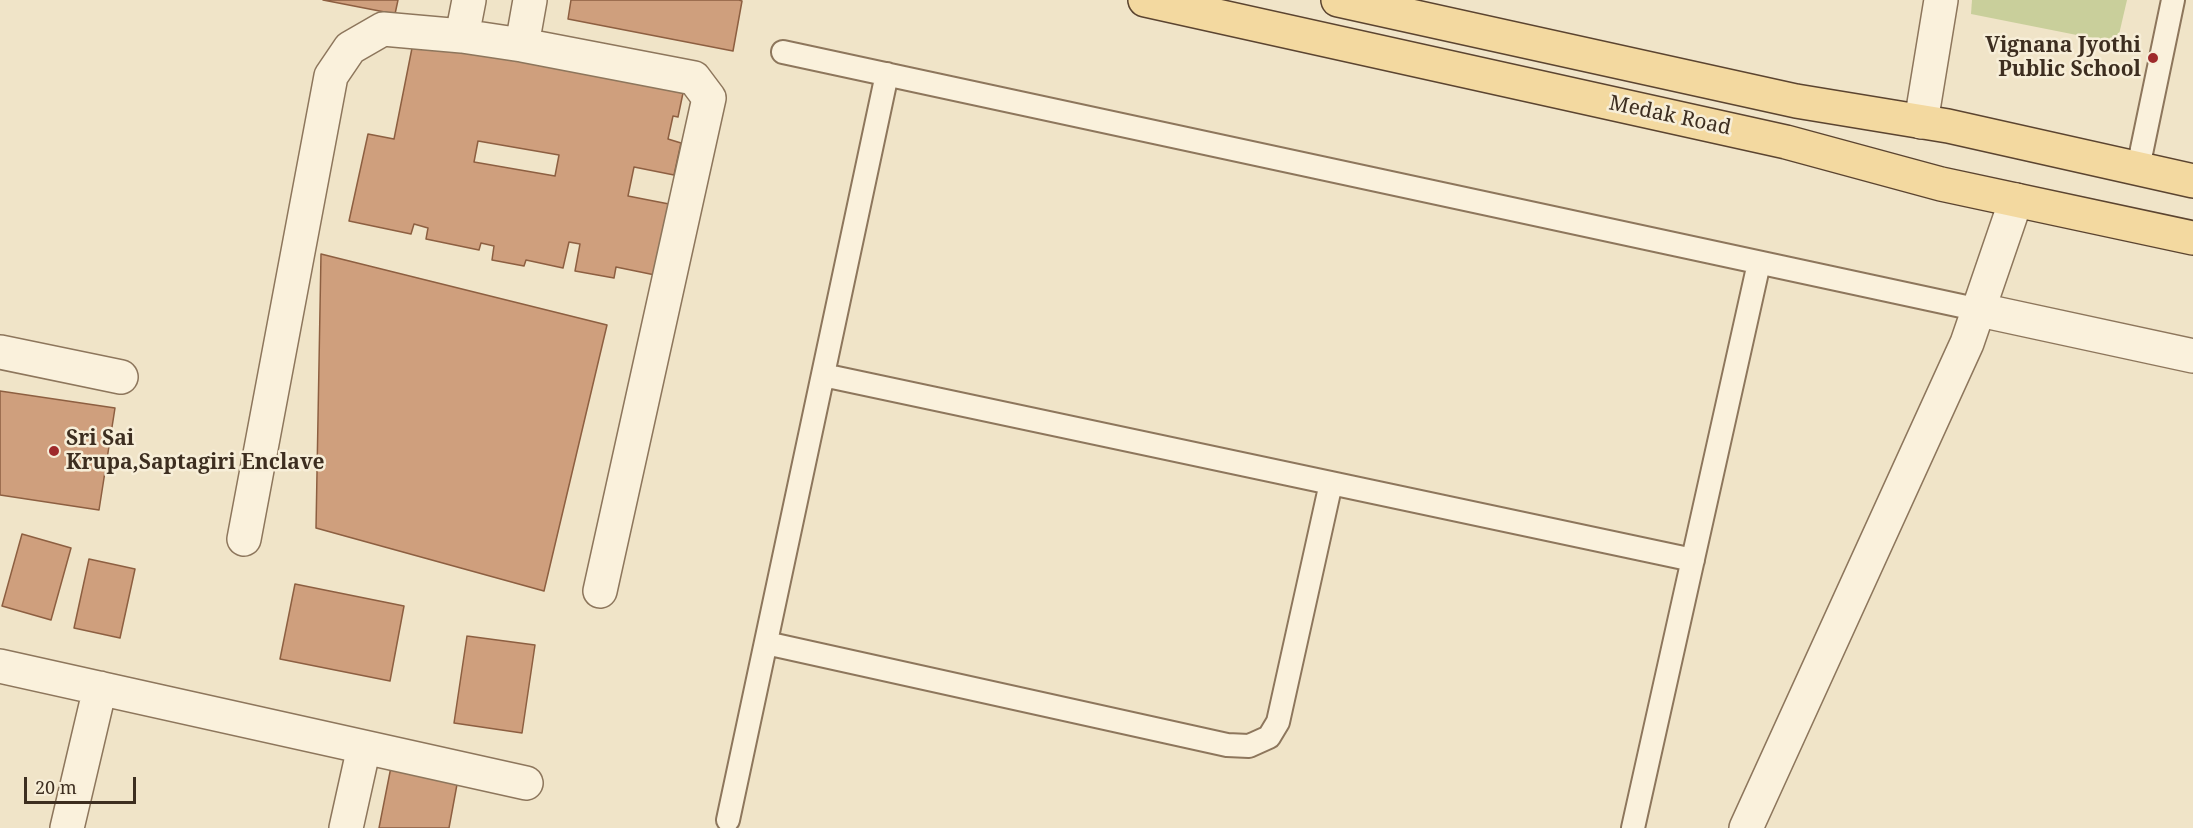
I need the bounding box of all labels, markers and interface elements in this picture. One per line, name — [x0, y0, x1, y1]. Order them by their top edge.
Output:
place label: Vignana Jyothi Public School — [1985, 33, 2141, 83]
marker: Vignana Jyothi Public School — [2146, 51, 2160, 65]
street label: Medak Road — [1607, 91, 1733, 141]
place label: Sri Sai Krupa,Saptagiri Enclave — [66, 426, 325, 476]
marker: Sri Sai Krupa,Saptagiri Enclave — [47, 444, 61, 458]
scale bar — [27, 765, 140, 803]
text: 20 m — [35, 775, 77, 799]

